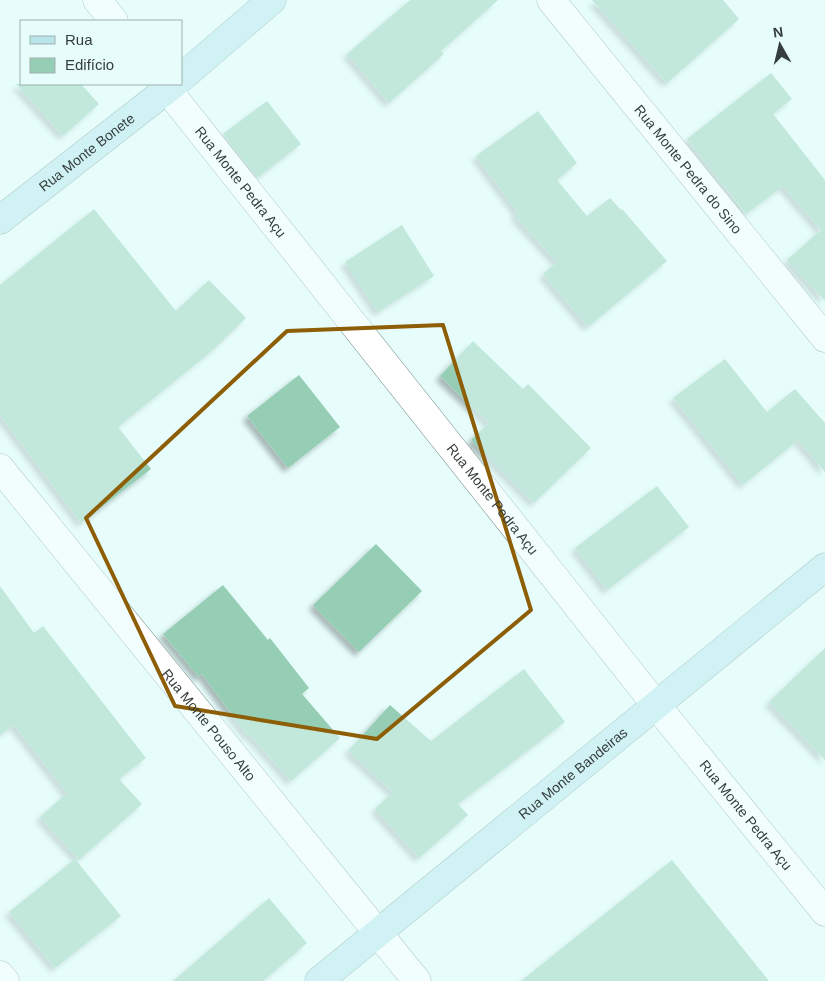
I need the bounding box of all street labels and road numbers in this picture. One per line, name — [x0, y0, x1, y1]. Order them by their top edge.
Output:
street label: Rua Monte Pedra do Sino — [631, 102, 745, 237]
street label: Rua Monte Bonete — [36, 110, 138, 195]
street label: Rua Monte Pedra Açu — [192, 123, 290, 241]
street label: Rua Monte Pedra Açu — [444, 440, 541, 558]
street label: Rua Monte Pouso Alto — [159, 666, 259, 784]
street label: Rua Monte Bandeiras — [515, 724, 630, 822]
street label: Rua Monte Pedra Açu — [696, 757, 795, 873]

